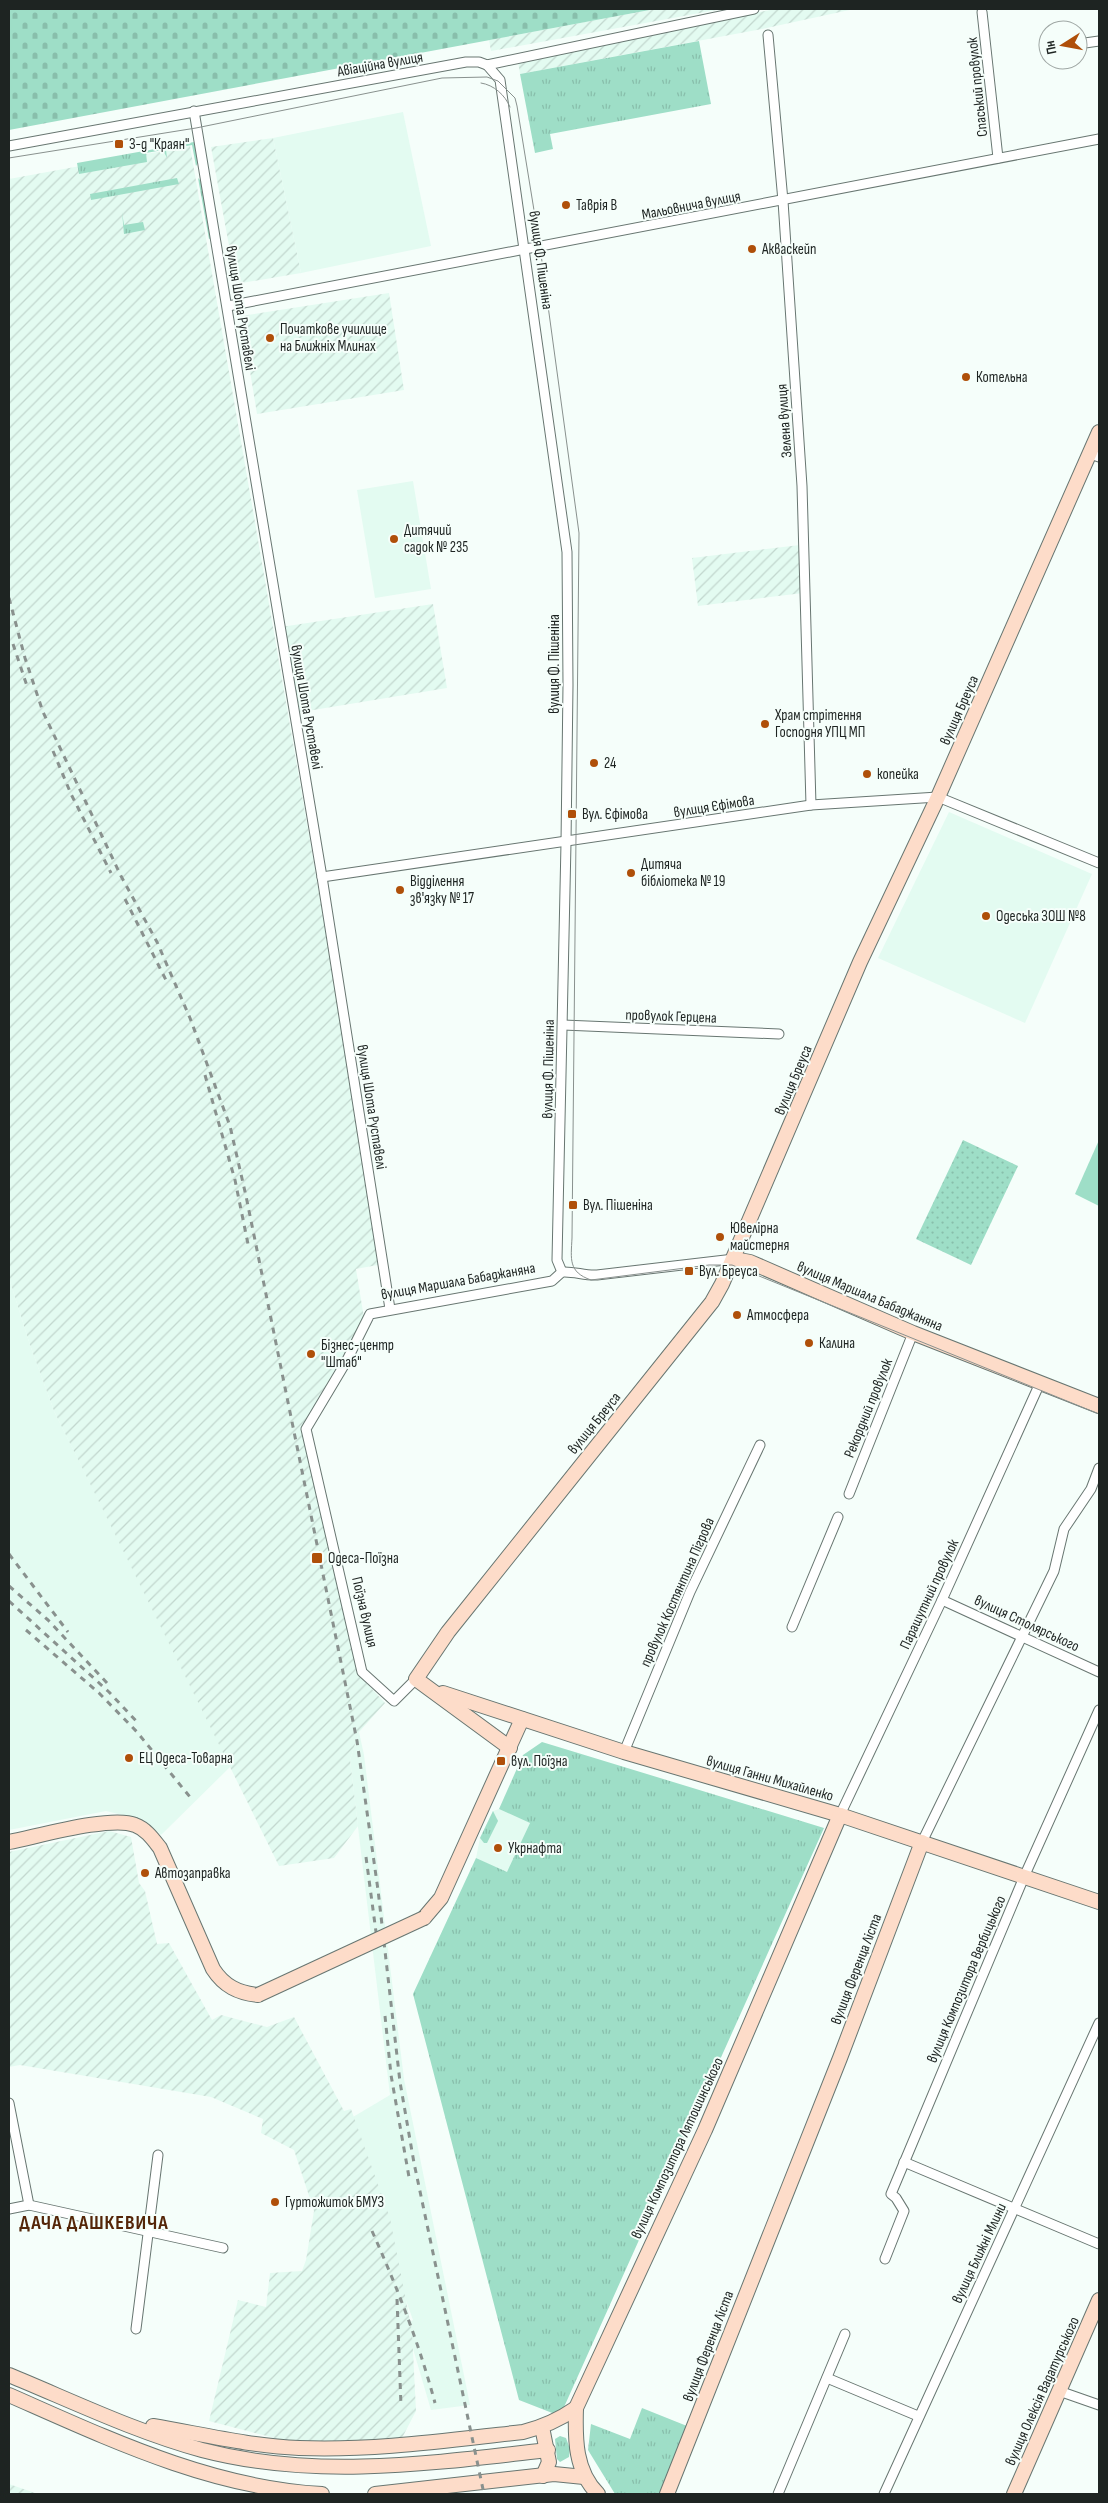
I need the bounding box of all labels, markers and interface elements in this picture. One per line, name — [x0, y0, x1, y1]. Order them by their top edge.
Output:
north arrow — [1038, 20, 1088, 70]
street label: Спаський провулок — [963, 36, 992, 138]
text: Пн — [1041, 39, 1060, 56]
street label: Авіаційна вулиця — [335, 48, 424, 82]
place label: З-д "Краян" — [129, 135, 189, 154]
marker: З-д "Краян" — [113, 138, 125, 150]
street label: Мальовнича вулиця — [640, 187, 742, 224]
place label: Таврія В — [576, 196, 617, 215]
marker: Таврія В — [560, 199, 572, 211]
street label: вулиця Ф. Пішеніна — [524, 210, 557, 311]
place label: Акваскейп — [761, 240, 817, 259]
marker: Акваскейп — [746, 243, 758, 255]
street label: вулиця Шота Руставелі — [221, 244, 260, 372]
place label: Початкове училище на Ближніх Млинах — [280, 320, 387, 356]
marker: Початкове училище на Ближніх Млинах — [264, 332, 276, 344]
place label: Котельна — [976, 368, 1028, 387]
marker: Котельна — [960, 371, 972, 383]
street label: Зелена вулиця — [772, 383, 797, 459]
place label: Дитячий садок № 235 — [404, 521, 468, 557]
marker: Дитячий садок № 235 — [388, 533, 400, 545]
street label: вулиця Ф. Пішеніна — [545, 614, 564, 714]
street label: вулиця Шота Руставелі — [286, 643, 327, 771]
street label: вулиця Бреуса — [936, 672, 983, 748]
place label: Храм стрітення Господня УПЦ МП — [774, 706, 865, 742]
marker: Храм стрітення Господня УПЦ МП — [759, 718, 771, 730]
place label: 24 — [604, 754, 616, 773]
marker: 24 — [588, 757, 600, 769]
place label: копейка — [877, 765, 919, 784]
marker: копейка — [861, 768, 873, 780]
street label: вулиця Єфімова — [672, 791, 756, 822]
place label: Вул. Єфімова — [582, 805, 648, 824]
marker: Вул. Єфімова — [566, 808, 578, 820]
place label: Дитяча бібліотека № 19 — [641, 855, 725, 891]
marker: Дитяча бібліотека № 19 — [625, 867, 637, 879]
place label: Відділення зв'язку № 17 — [410, 872, 474, 908]
marker: Відділення зв'язку № 17 — [394, 884, 406, 896]
place label: Одеська ЗОШ №8 — [996, 907, 1086, 926]
marker: Одеська ЗОШ №8 — [980, 910, 992, 922]
street label: провулок Герцена — [625, 1005, 717, 1028]
street label: вулиця Ф. Пішеніна — [538, 1019, 559, 1119]
street label: вулиця Бреуса — [770, 1042, 817, 1118]
street label: вулиця Шота Руставелі — [352, 1043, 391, 1171]
place label: Вул. Пішеніна — [583, 1196, 653, 1215]
marker: Вул. Пішеніна — [567, 1199, 579, 1211]
place label: Ювелірна майстерня — [730, 1219, 789, 1255]
marker: Ювелірна майстерня — [714, 1231, 726, 1243]
street label: вулиця Маршала Бабаджаняна — [794, 1257, 946, 1336]
street label: вулиця Маршала Бабаджаняна — [379, 1259, 537, 1304]
place label: Вул. Бреуса — [699, 1262, 758, 1281]
marker: Вул. Бреуса — [683, 1265, 695, 1277]
place label: Атмосфера — [746, 1306, 809, 1325]
marker: Атмосфера — [731, 1309, 743, 1321]
place label: Калина — [819, 1334, 855, 1353]
place label: Бізнес-центр "Штаб" — [321, 1336, 394, 1372]
marker: Калина — [803, 1337, 815, 1349]
marker: Бізнес-центр "Штаб" — [305, 1348, 317, 1360]
street label: Рекордний провулок — [840, 1355, 897, 1461]
street label: вулиця Бреуса — [564, 1388, 625, 1458]
street label: провулок Костянтина Пігрова — [636, 1514, 719, 1670]
street label: Парашутний провулок — [896, 1536, 963, 1652]
place label: Одеса-Поїзна — [328, 1549, 399, 1568]
marker: Одеса-Поїзна — [310, 1551, 324, 1565]
street label: Поїзна вулиця — [347, 1575, 382, 1649]
street label: вулиця Столярського — [971, 1591, 1082, 1656]
place label: ЕЦ Одеса-Товарна — [139, 1749, 233, 1768]
street label: вулиця Ганни Михайленко — [704, 1751, 836, 1806]
marker: ЕЦ Одеса-Товарна — [123, 1752, 135, 1764]
place label: вул. Поїзна — [511, 1752, 568, 1771]
marker: вул. Поїзна — [495, 1755, 507, 1767]
place label: Укрнафта — [508, 1839, 562, 1858]
marker: Укрнафта — [492, 1842, 504, 1854]
place label: Автозаправка — [154, 1864, 231, 1883]
marker: Автозаправка — [139, 1867, 151, 1879]
street label: вулиця Композитора Вербицького — [923, 1893, 1010, 2066]
street label: вулиця Ференца Ліста — [827, 1911, 886, 2027]
street label: вулиця Композитора Лятошинського — [627, 2054, 728, 2242]
place label: Гуртожиток БМУЗ — [285, 2193, 384, 2212]
marker: Гуртожиток БМУЗ — [269, 2196, 281, 2208]
street label: вулиця Ближні Млини — [948, 2200, 1011, 2306]
district label: ДАЧА ДАШКЕВИЧА — [19, 2211, 169, 2235]
street label: вулиця Ференца Ліста — [679, 2288, 738, 2404]
street label: вулиця Олексія Вадатурського — [1001, 2314, 1084, 2469]

